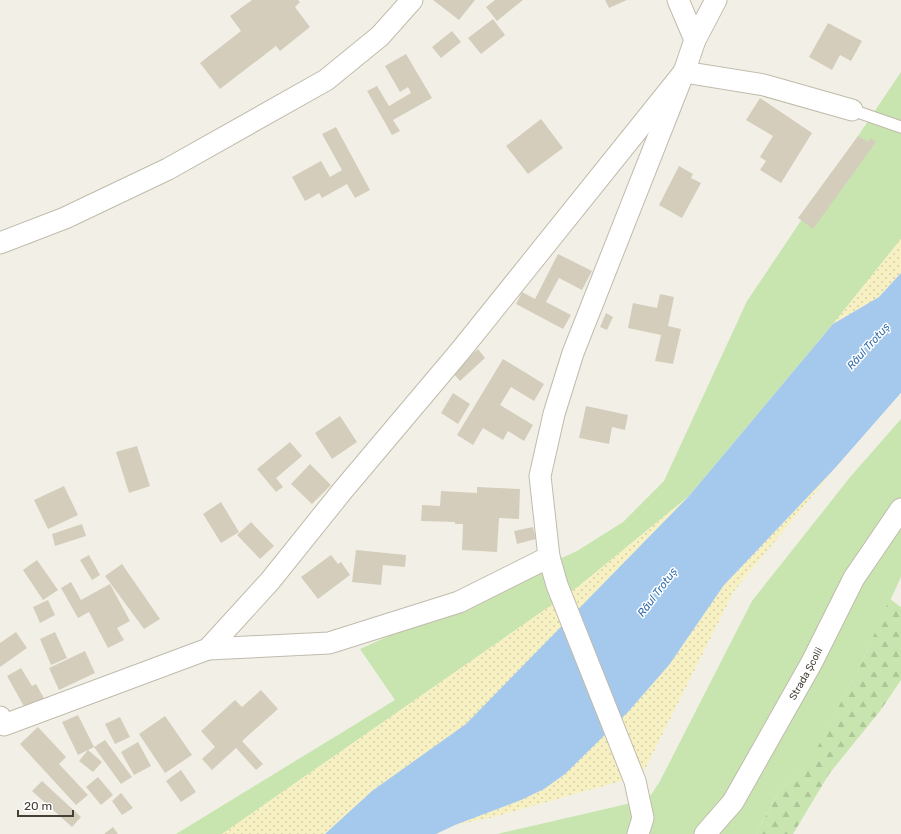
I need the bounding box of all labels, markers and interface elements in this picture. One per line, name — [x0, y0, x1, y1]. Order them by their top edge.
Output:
water label: Râul Trotuș — [844, 320, 893, 372]
water label: Râul Trotuș — [635, 565, 680, 619]
street label: Strada Școlii — [787, 646, 825, 702]
scale bar — [18, 792, 73, 818]
text: 20 m — [24, 799, 52, 813]

